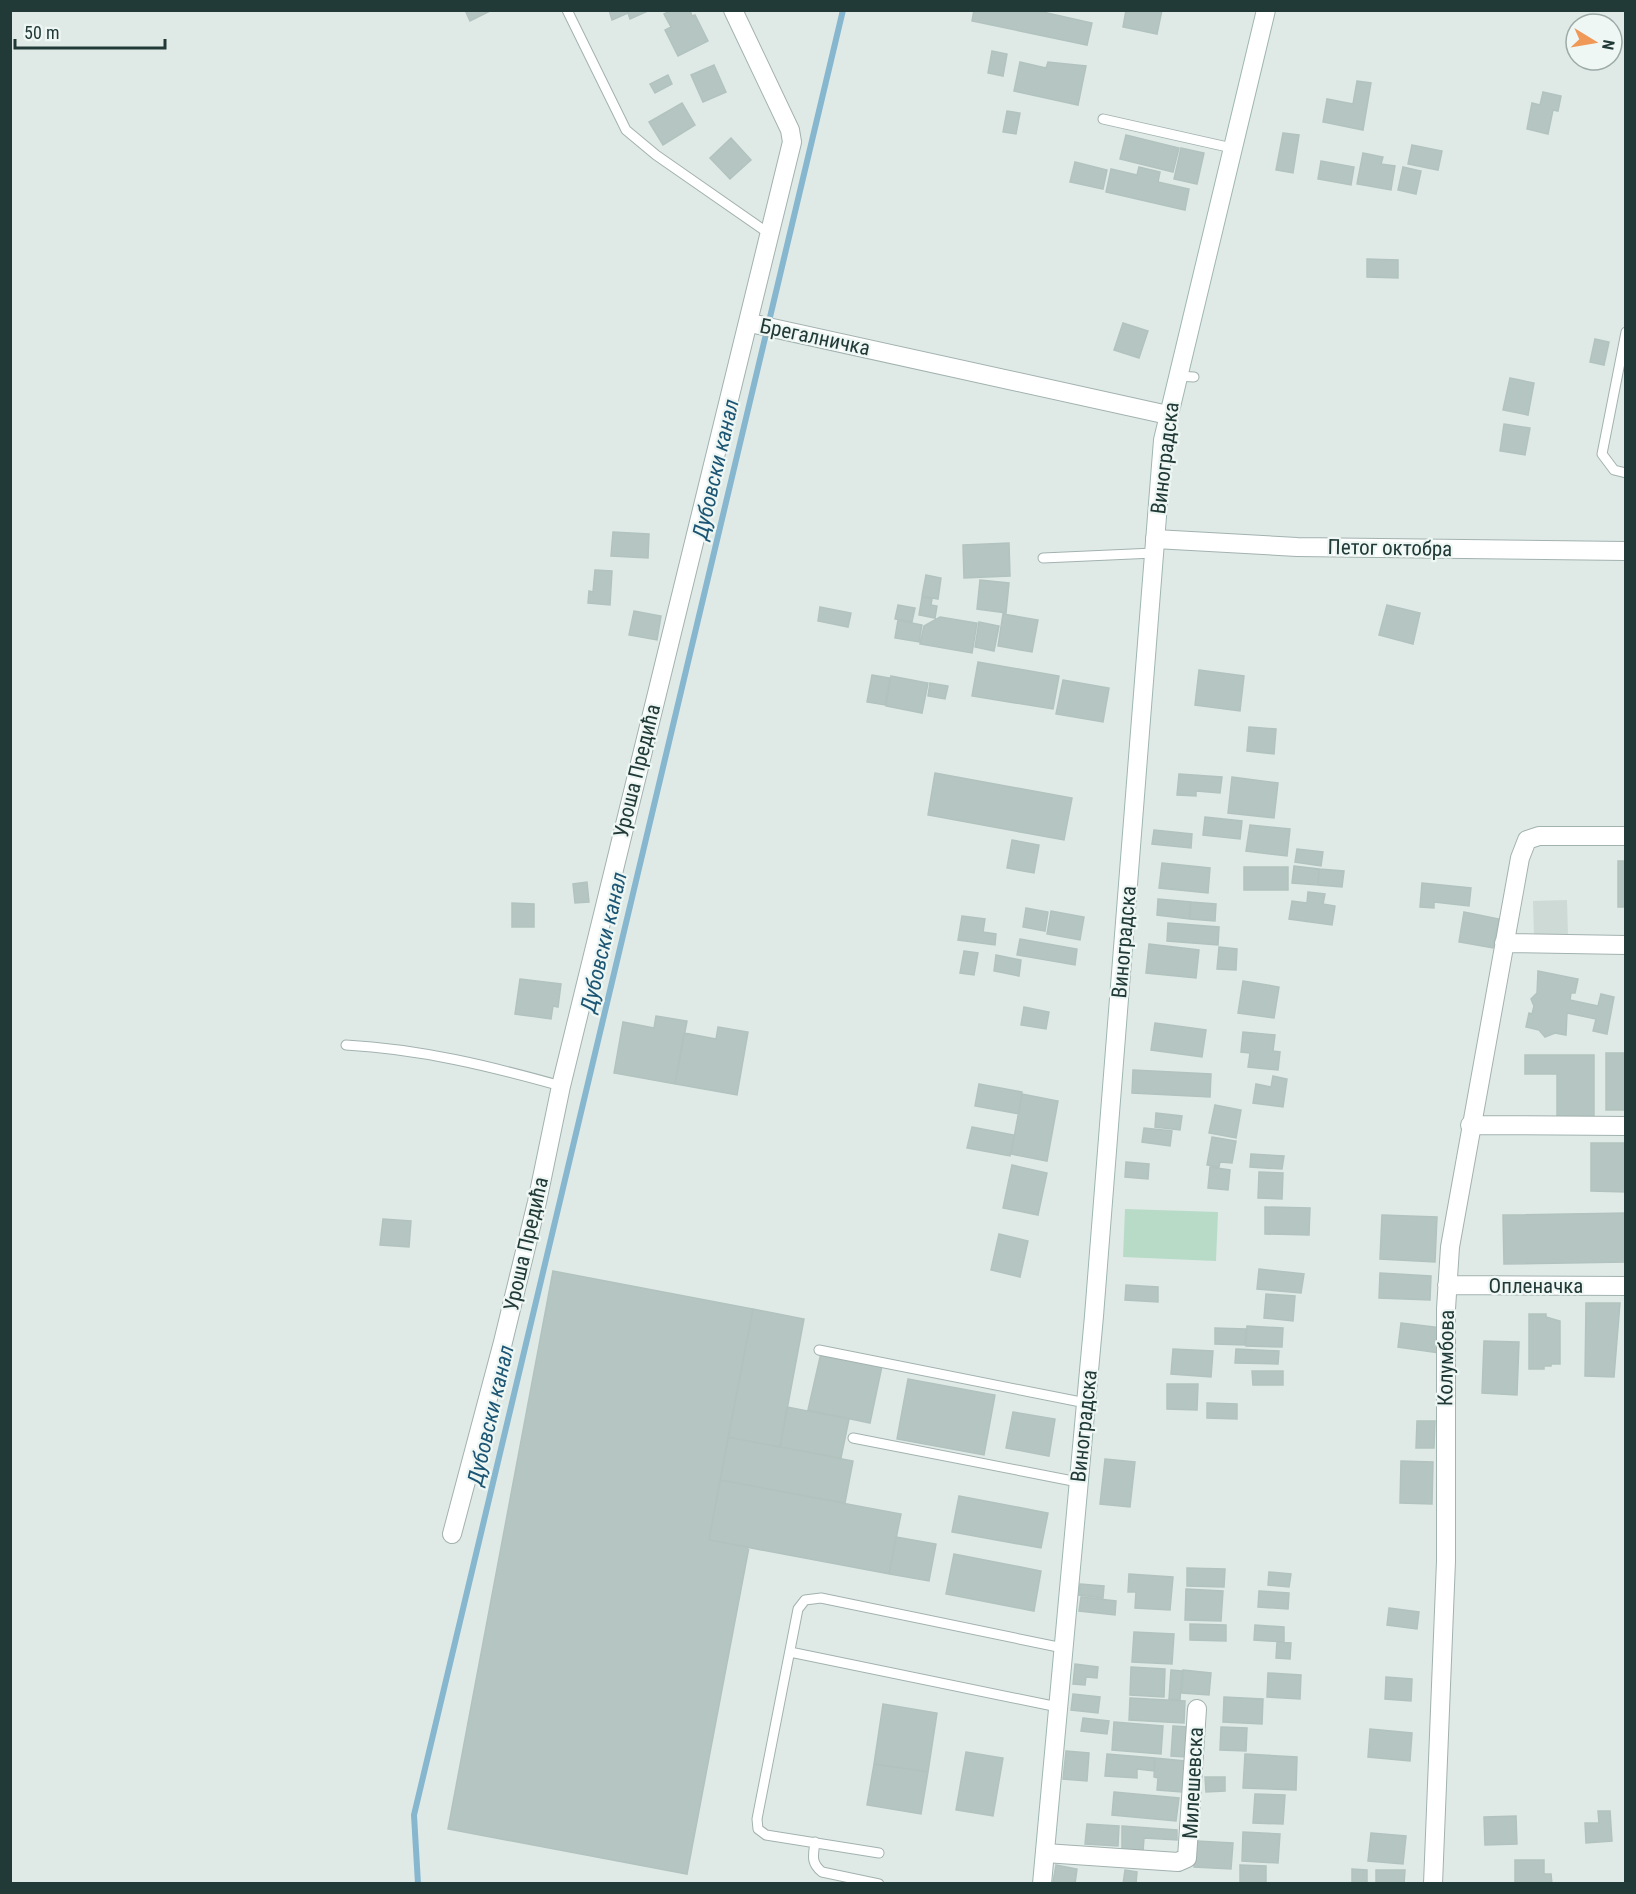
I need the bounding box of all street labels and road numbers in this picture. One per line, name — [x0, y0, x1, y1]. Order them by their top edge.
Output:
street label: Брегалничка — [758, 314, 872, 360]
street label: Виноградска — [1146, 401, 1184, 515]
street label: Петог октобра — [1328, 535, 1452, 561]
street label: Уроша Предића — [609, 702, 665, 840]
street label: Виноградска — [1107, 885, 1141, 999]
street label: Уроша Предића — [499, 1175, 553, 1313]
street label: Опленачка — [1489, 1274, 1583, 1298]
street label: Колумбова — [1433, 1310, 1459, 1406]
street label: Виноградска — [1066, 1369, 1102, 1483]
street label: Милешевска — [1178, 1726, 1208, 1840]

